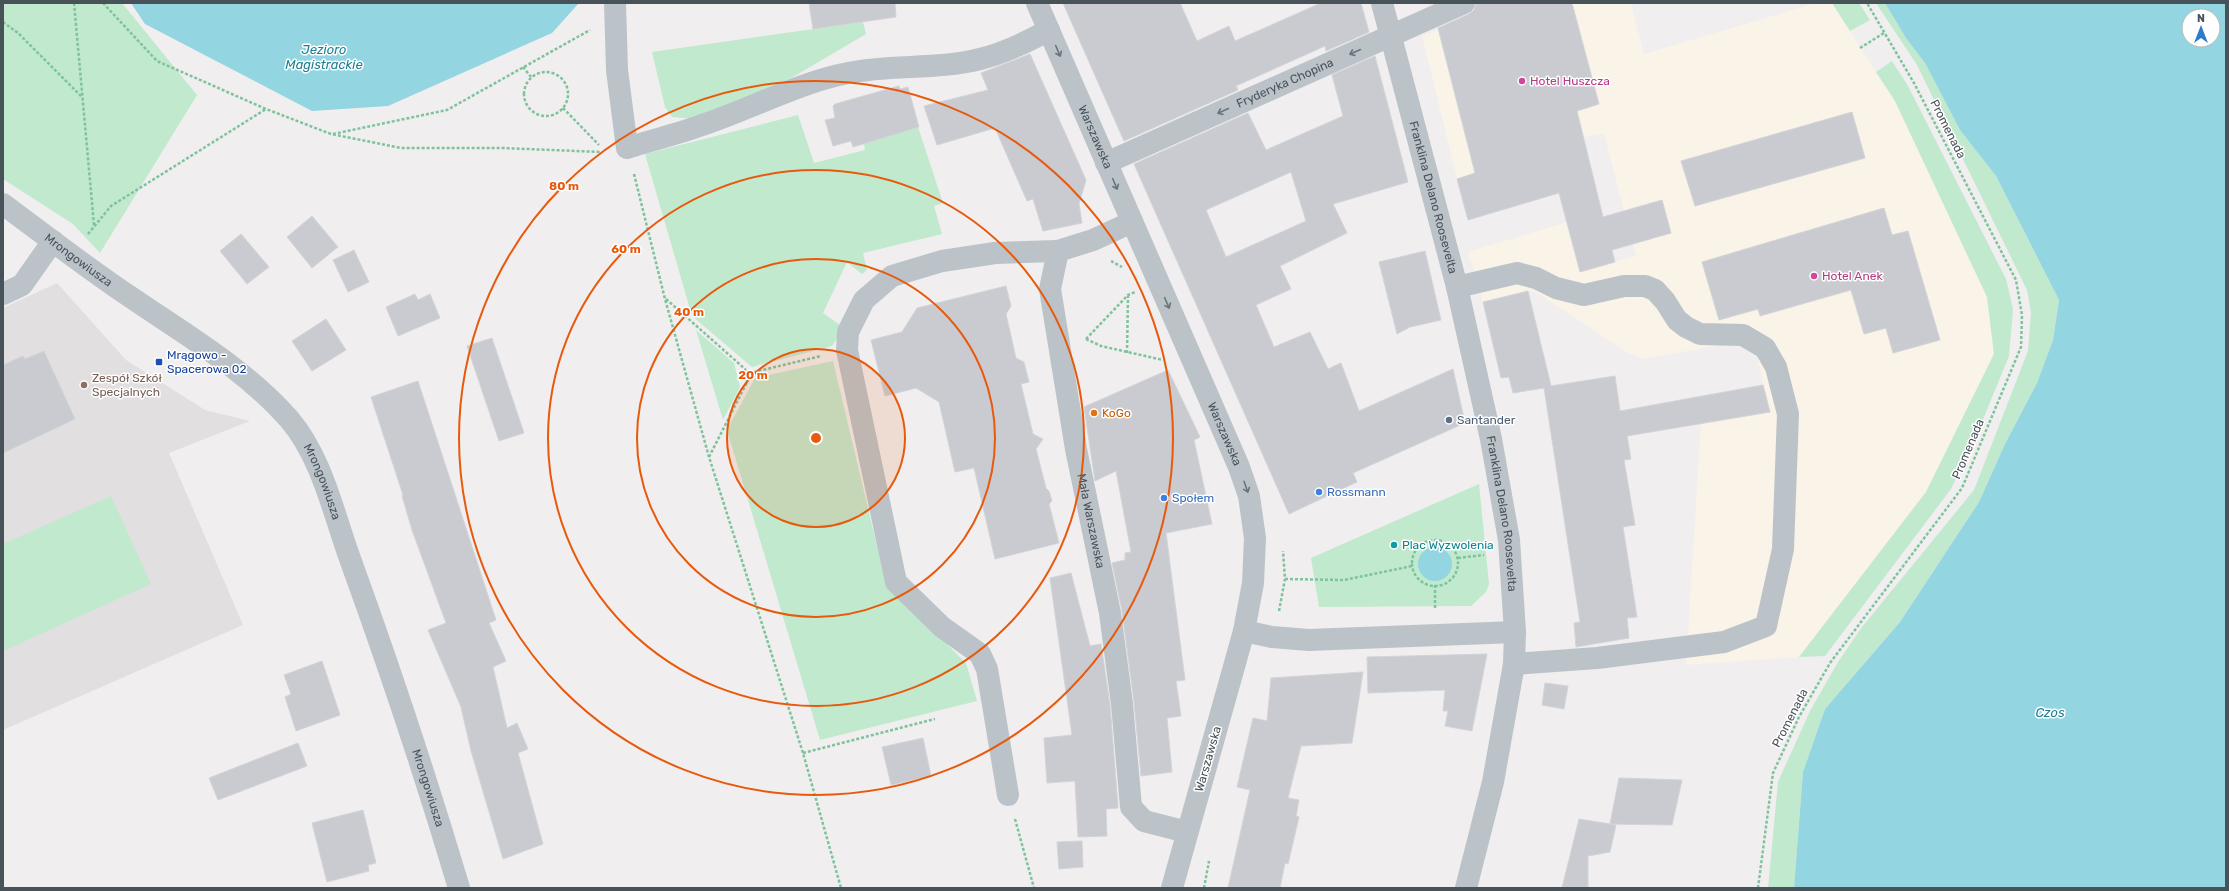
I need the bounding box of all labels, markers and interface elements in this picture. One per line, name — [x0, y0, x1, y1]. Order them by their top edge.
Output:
north arrow — [2181, 8, 2221, 48]
text: N — [2197, 12, 2205, 25]
water label: Jezioro Magistrackie — [285, 42, 363, 73]
one-way arrow — [1055, 45, 1063, 57]
one-way arrow — [1349, 49, 1361, 56]
street label: Fryderyka Chopina — [1234, 55, 1336, 111]
place label: Hotel Huszcza — [1530, 74, 1610, 88]
marker: Hotel Huszcza — [1517, 76, 1527, 86]
street label: Promenada — [1927, 97, 1969, 161]
street label: Warszawska — [1075, 103, 1115, 171]
one-way arrow — [1217, 108, 1229, 115]
street label: Franklina Delano Roosevelta — [1406, 119, 1460, 275]
one-way arrow — [1112, 177, 1120, 189]
text: 80 m — [549, 179, 579, 193]
street label: Mrongowiusza — [42, 231, 115, 290]
text: 60 m — [611, 242, 641, 256]
place label: Hotel Anek — [1822, 269, 1883, 283]
marker: Hotel Anek — [1809, 271, 1819, 281]
one-way arrow — [1164, 297, 1171, 309]
text: 40 m — [674, 305, 704, 319]
place label: Mrągowo - Spacerowa 02 — [167, 348, 246, 376]
marker: Mrągowo - Spacerowa 02 — [154, 357, 164, 367]
text: 20 m — [738, 368, 768, 382]
place label: Zespół Szkół Specjalnych — [92, 371, 163, 399]
marker: Zespół Szkół Specjalnych — [79, 380, 89, 390]
street label: Warszawska — [1205, 400, 1245, 468]
place label: KoGo — [1102, 406, 1131, 420]
marker: KoGo — [1089, 408, 1099, 418]
place label: Santander — [1457, 413, 1516, 427]
marker: Santander — [1444, 415, 1454, 425]
street label: Promenada — [1949, 417, 1987, 481]
centre of rings — [809, 431, 823, 445]
street label: Franklina Delano Roosevelta — [1484, 435, 1519, 592]
street label: Mrongowiusza — [301, 441, 344, 522]
street label: Mała Warszawska — [1074, 472, 1108, 570]
one-way arrow — [1242, 480, 1250, 492]
place label: Rossmann — [1327, 485, 1386, 499]
marker: Rossmann — [1314, 487, 1324, 497]
place label: Społem — [1172, 491, 1214, 505]
marker: Społem — [1159, 493, 1169, 503]
place label: Plac Wyzwolenia — [1402, 538, 1494, 552]
marker: Plac Wyzwolenia — [1389, 540, 1399, 550]
street label: Promenada — [1769, 686, 1811, 750]
water label: Czos — [2035, 705, 2065, 720]
street label: Warszawska — [1192, 725, 1224, 793]
street label: Mrongowiusza — [409, 747, 447, 828]

